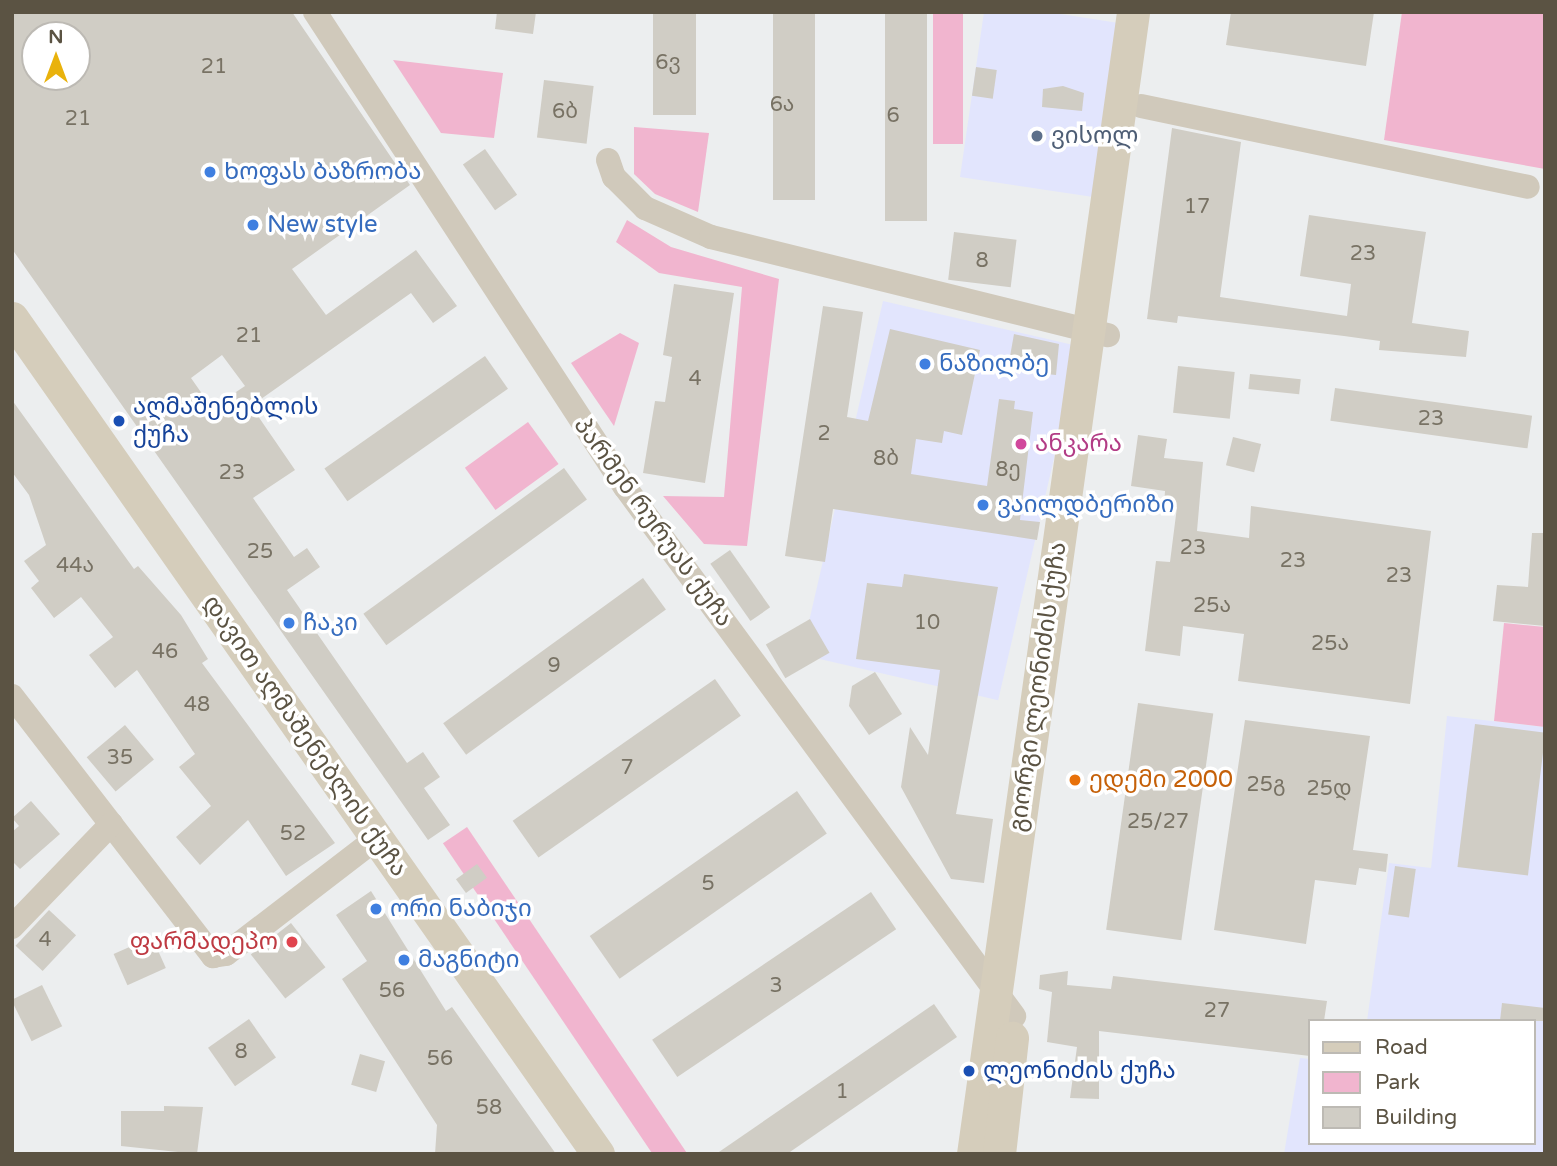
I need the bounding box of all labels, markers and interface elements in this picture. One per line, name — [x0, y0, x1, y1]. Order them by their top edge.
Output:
north arrow — [21, 21, 91, 91]
text: N — [48, 26, 64, 48]
house number: 6ვ — [655, 50, 681, 76]
house number: 21 — [201, 54, 227, 80]
house number: 6ა — [770, 92, 794, 118]
house number: 6ბ — [552, 99, 578, 125]
house number: 6 — [886, 103, 900, 129]
house number: 21 — [65, 106, 91, 132]
place label: ვისოლ — [1051, 122, 1138, 150]
marker: ვისოლ — [1029, 128, 1045, 144]
place label: Ხოფას Ბაზრობა — [224, 158, 421, 186]
marker: Ხოფას Ბაზრობა — [202, 164, 218, 180]
house number: 17 — [1184, 194, 1210, 220]
place label: New style — [267, 211, 378, 239]
marker: New style — [245, 217, 261, 233]
house number: 23 — [1350, 241, 1376, 267]
house number: 8 — [975, 248, 989, 274]
house number: 21 — [236, 323, 262, 349]
place label: ნაზილბე — [939, 350, 1049, 378]
marker: ნაზილბე — [917, 356, 933, 372]
house number: 4 — [688, 366, 702, 392]
place label: აღმაშენებლის ქუჩა — [133, 393, 318, 449]
house number: 23 — [1418, 406, 1444, 432]
street label: პარმენ რურუას ქუჩა — [567, 412, 739, 632]
marker: აღმაშენებლის ქუჩა — [111, 413, 127, 429]
house number: 2 — [817, 421, 831, 447]
place label: ანკარა — [1035, 430, 1122, 458]
marker: ანკარა — [1013, 436, 1029, 452]
house number: 8ბ — [873, 446, 899, 472]
house number: 8ე — [995, 457, 1021, 483]
house number: 23 — [219, 460, 245, 486]
place label: ვაილდბერიზი — [997, 491, 1175, 519]
marker: ვაილდბერიზი — [975, 497, 991, 513]
house number: 23 — [1180, 535, 1206, 561]
house number: 25 — [247, 539, 273, 565]
street label: გიორგი ლეონიძის ქუჩა — [1003, 540, 1073, 834]
house number: 23 — [1280, 548, 1306, 574]
house number: 44ა — [56, 553, 94, 579]
house number: 23 — [1386, 563, 1412, 589]
street label: დავით აღმაშენებლის ქუჩა — [197, 590, 413, 882]
house number: 25ა — [1193, 593, 1231, 619]
place label: ჩაკი — [303, 609, 358, 637]
house number: 10 — [914, 610, 940, 636]
marker: ჩაკი — [281, 615, 297, 631]
house number: 25ა — [1311, 631, 1349, 657]
house number: 46 — [152, 639, 178, 665]
house number: 9 — [547, 653, 561, 679]
house number: 48 — [184, 692, 210, 718]
house number: 35 — [107, 745, 133, 771]
house number: 7 — [620, 755, 634, 781]
place label: ედემი 2000 — [1089, 766, 1233, 794]
marker: ედემი 2000 — [1067, 772, 1083, 788]
house number: 25გ — [1247, 772, 1285, 798]
house number: 25დ — [1307, 776, 1351, 802]
house number: 25/27 — [1127, 809, 1189, 835]
house number: 52 — [280, 821, 306, 847]
house number: 5 — [701, 871, 715, 897]
place label: ორი ნაბიჯი — [390, 895, 532, 923]
marker: ორი ნაბიჯი — [368, 901, 384, 917]
house number: 4 — [38, 927, 52, 953]
place label: ფარმადეპო — [130, 928, 278, 956]
marker: ფარმადეპო — [284, 934, 300, 950]
place label: მაგნიტი — [418, 946, 520, 974]
marker: მაგნიტი — [396, 952, 412, 968]
house number: 3 — [769, 973, 783, 999]
house number: 56 — [379, 978, 405, 1004]
house number: 27 — [1204, 998, 1230, 1024]
legend — [1308, 1019, 1536, 1145]
text: Road — [1375, 1035, 1428, 1060]
house number: 8 — [234, 1039, 248, 1065]
house number: 56 — [427, 1046, 453, 1072]
place label: ლეონიძის ქუჩა — [983, 1057, 1176, 1085]
marker: ლეონიძის ქუჩა — [961, 1063, 977, 1079]
text: Park — [1375, 1070, 1420, 1095]
house number: 1 — [835, 1079, 849, 1105]
house number: 58 — [476, 1095, 502, 1121]
text: Building — [1375, 1105, 1457, 1130]

